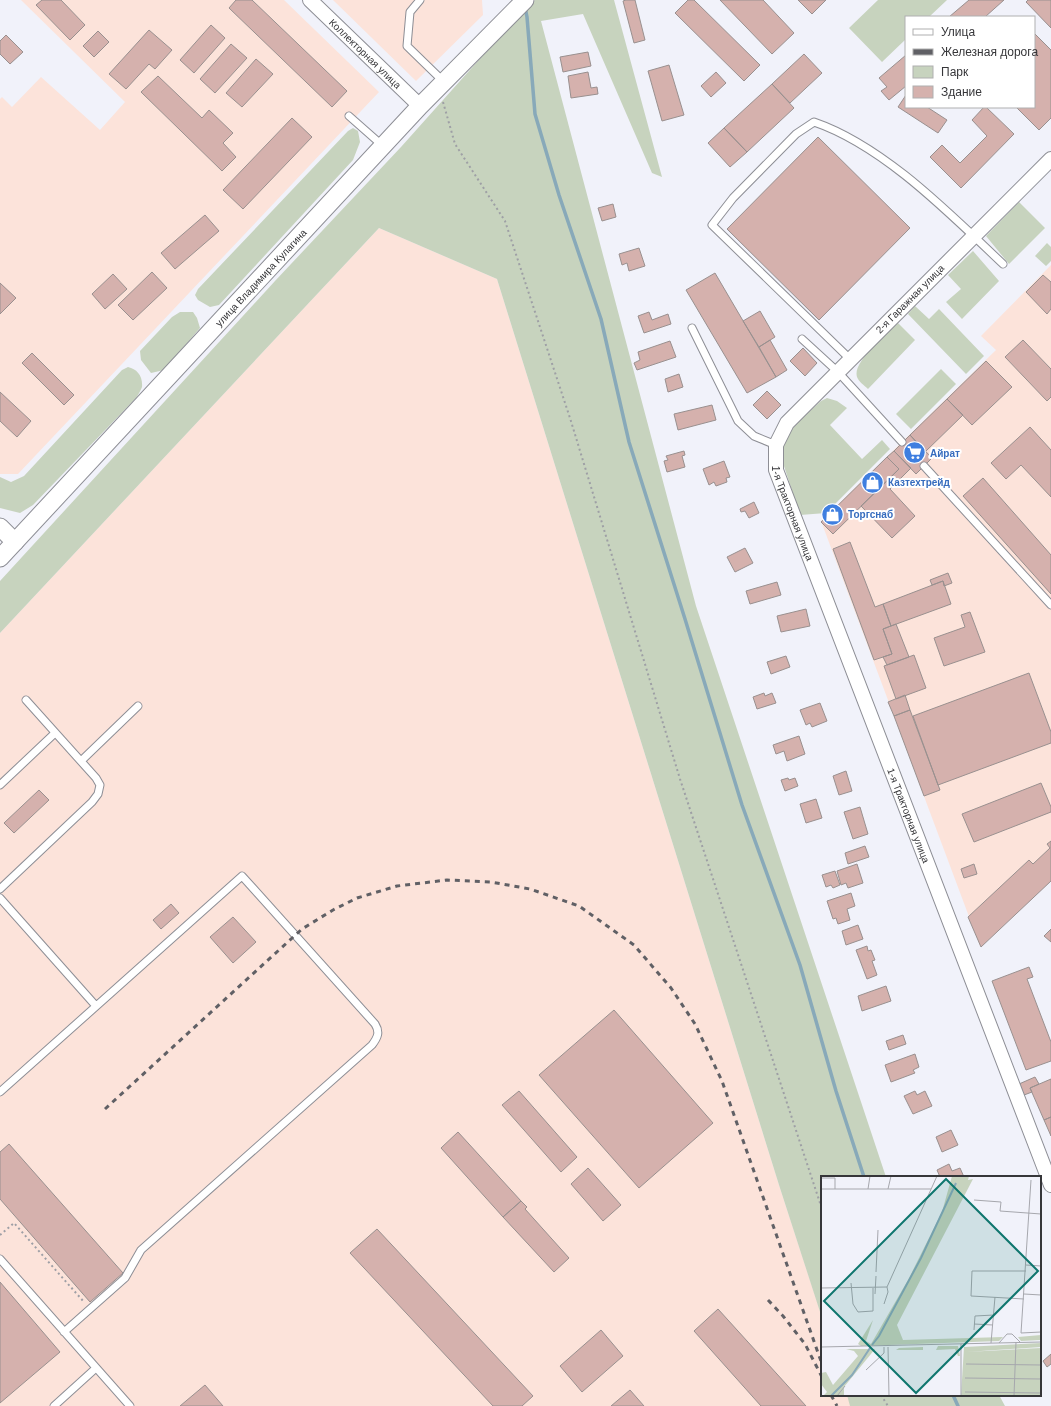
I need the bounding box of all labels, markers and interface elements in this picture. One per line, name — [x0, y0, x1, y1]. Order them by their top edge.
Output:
street label: Коллекторная улица — [327, 16, 404, 91]
legend — [905, 16, 1035, 108]
text: Улица — [941, 25, 975, 39]
text: Железная дорога — [941, 45, 1038, 59]
text: Парк — [941, 65, 969, 79]
text: Здание — [941, 85, 982, 99]
street label: улица Владимира Кулагина — [213, 226, 309, 328]
street label: 2-я Гаражная улица — [874, 262, 947, 335]
supermarket icon: Айрат — [902, 440, 928, 466]
place label: Айрат — [930, 448, 960, 459]
street label: 1-я Тракторная улица — [771, 466, 816, 562]
shop icon: Казтехтрейд — [860, 469, 886, 495]
place label: Казтехтрейд — [888, 477, 950, 488]
shop icon: Торгснаб — [819, 501, 845, 527]
place label: Торгснаб — [848, 509, 893, 520]
street label: 1-я Тракторная улица — [886, 766, 932, 865]
inset map — [821, 1176, 1041, 1396]

